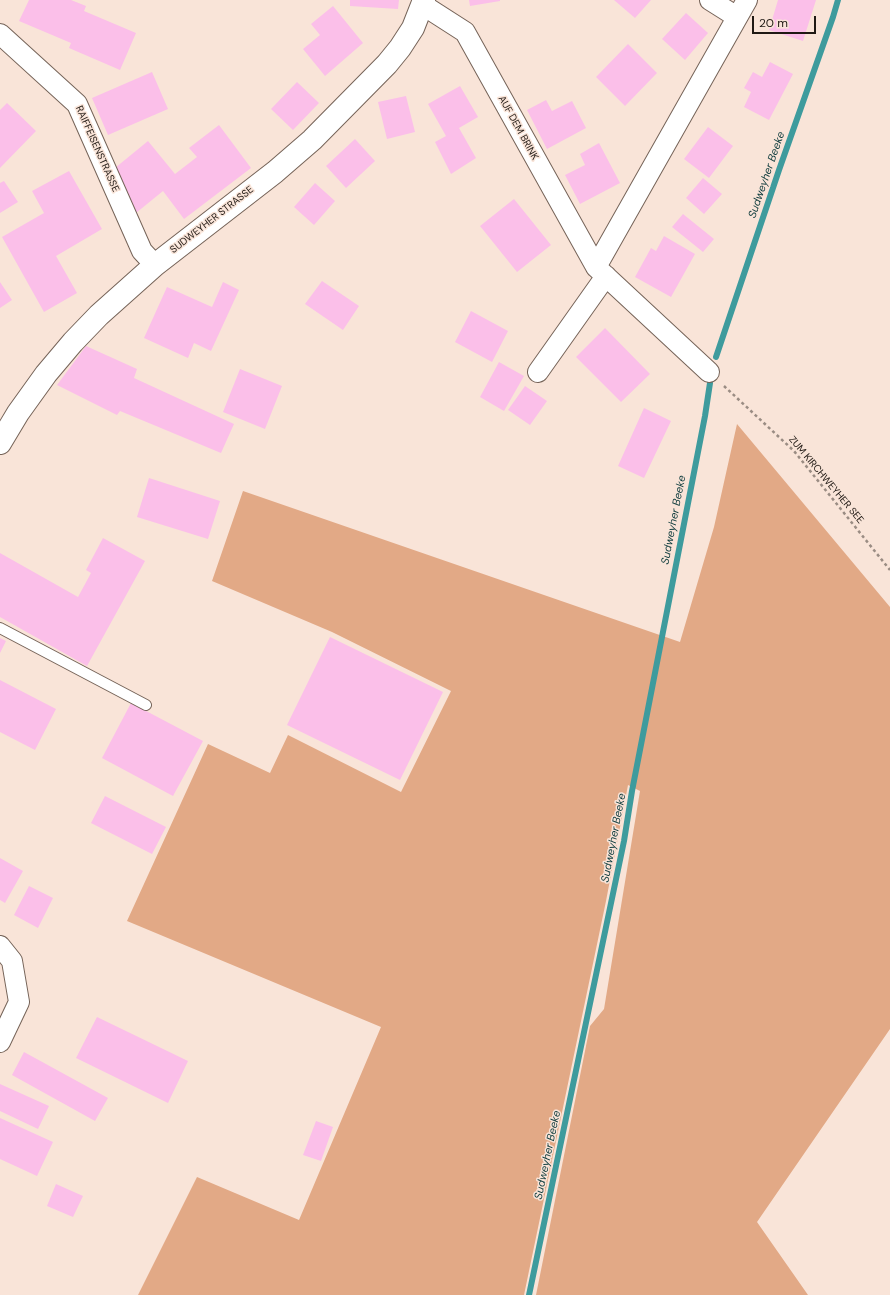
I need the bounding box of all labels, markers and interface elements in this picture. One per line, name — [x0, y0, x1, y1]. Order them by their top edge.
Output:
scale bar — [754, 8, 818, 34]
text: 20 m — [759, 15, 788, 31]
street label: AUF DEM BRINK — [495, 94, 541, 162]
street label: RAIFFEISENSTRASSE — [73, 104, 121, 194]
water label: Sudweyher Beeke — [746, 130, 788, 220]
street label: SUDWEYHER STRASSE — [168, 184, 256, 256]
street label: ZUM KIRCHWEYHER SEE — [786, 434, 866, 526]
water label: Sudweyher Beeke — [659, 474, 689, 566]
water label: Sudweyher Beeke — [599, 792, 629, 884]
water label: Sudweyher Beeke — [532, 1109, 564, 1201]

